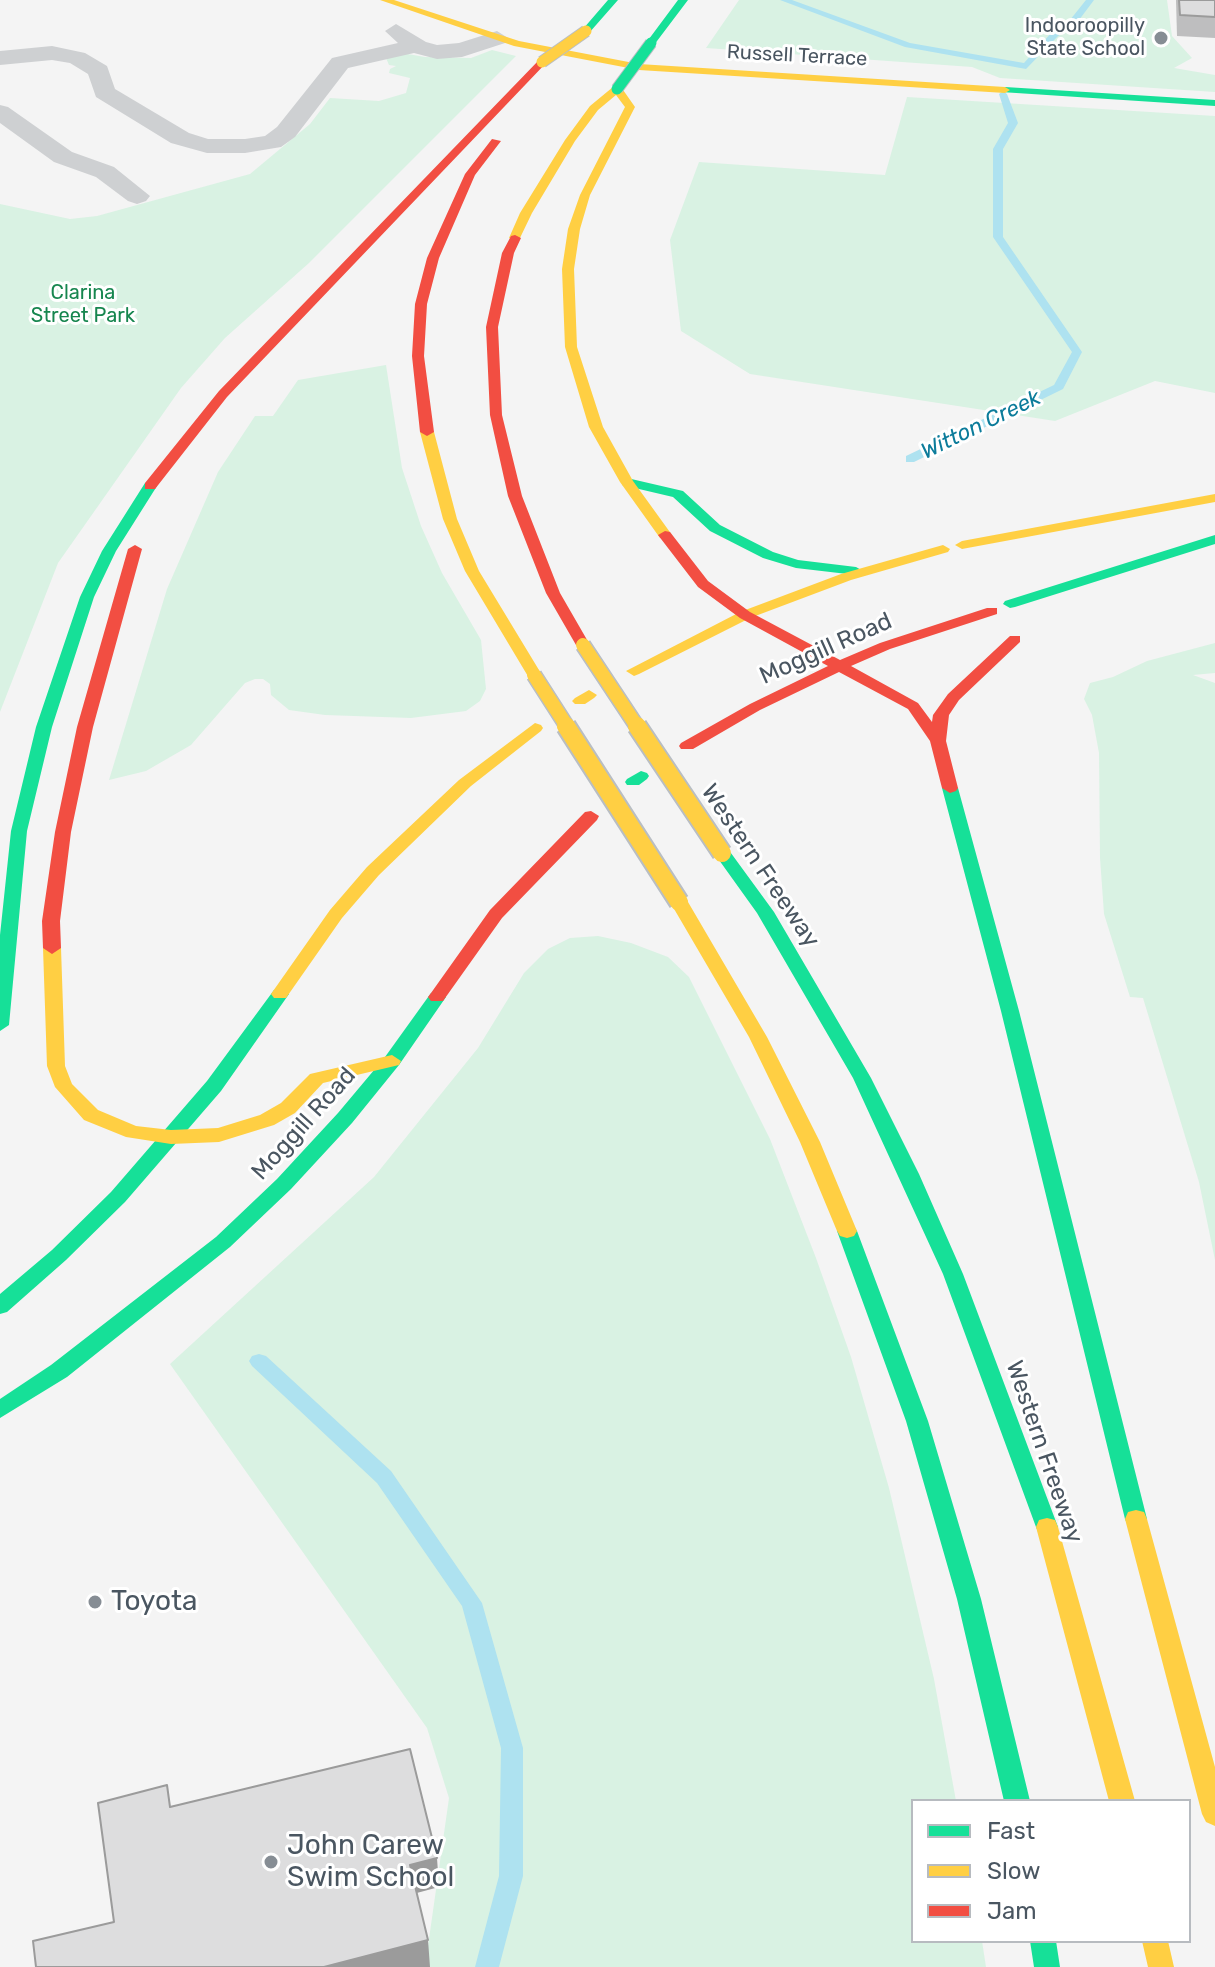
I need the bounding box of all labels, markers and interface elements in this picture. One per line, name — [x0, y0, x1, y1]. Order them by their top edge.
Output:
place label: Indooroopilly State School — [1025, 14, 1145, 61]
marker: Indooroopilly State School — [1152, 29, 1170, 47]
street label: Russell Terrace — [726, 40, 868, 72]
park label: Clarina Street Park — [31, 281, 135, 328]
water label: Witton Creek — [917, 385, 1045, 465]
street label: Moggill Road — [755, 607, 897, 691]
street label: Western Freeway — [695, 779, 825, 953]
street label: Moggill Road — [246, 1062, 362, 1186]
street label: Western Freeway — [999, 1357, 1089, 1547]
place label: Toyota — [111, 1585, 197, 1619]
marker: Toyota — [86, 1593, 104, 1611]
legend — [911, 1799, 1191, 1943]
text: Fast — [987, 1817, 1035, 1845]
place label: John Carew Swim School — [287, 1829, 454, 1895]
marker: John Carew Swim School — [262, 1853, 280, 1871]
text: Slow — [987, 1857, 1040, 1885]
text: Jam — [987, 1897, 1037, 1925]

